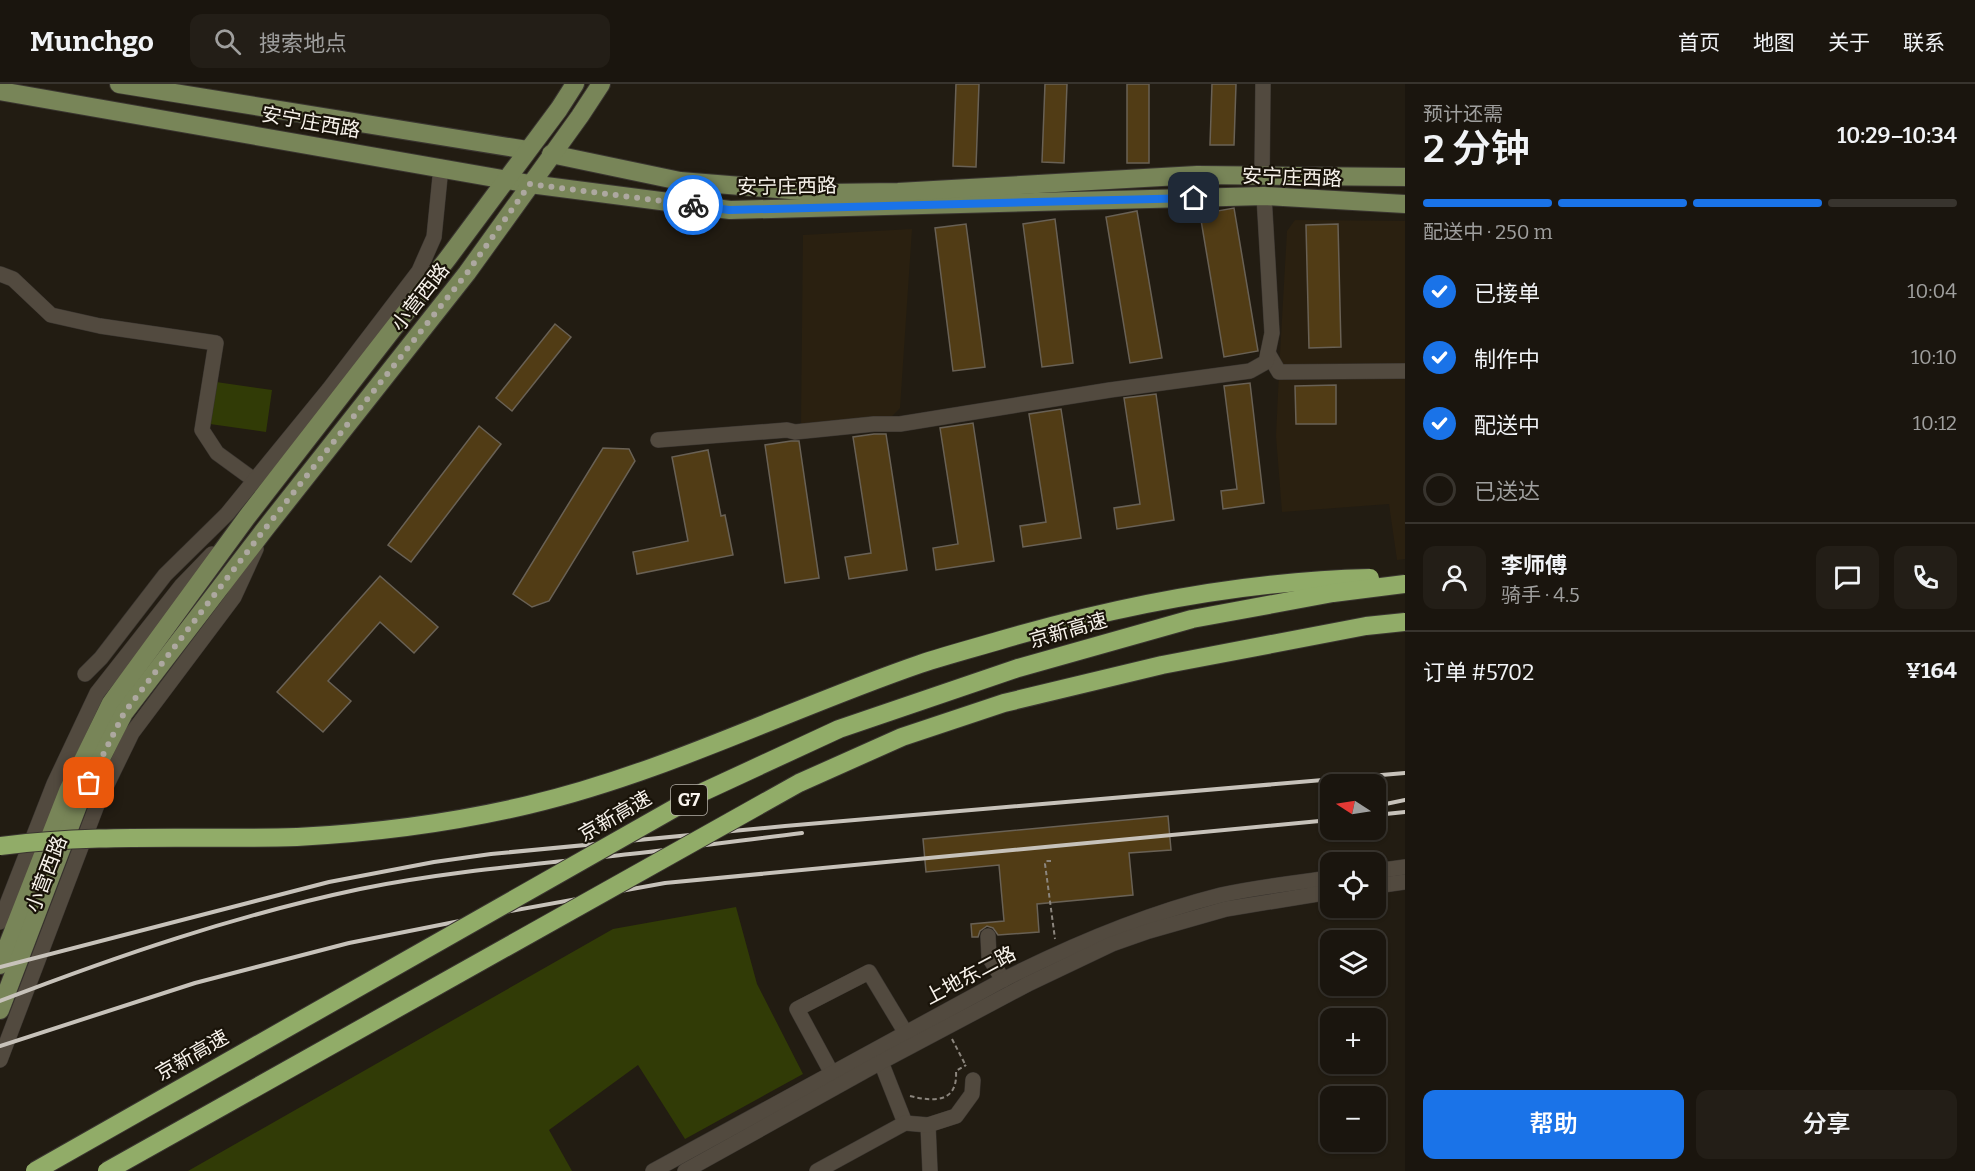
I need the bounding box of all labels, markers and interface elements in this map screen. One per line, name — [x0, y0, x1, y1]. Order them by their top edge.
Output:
search box — [190, 14, 610, 68]
text: Munchgo — [30, 25, 154, 58]
icon: search — [211, 25, 244, 58]
text: 搜索地点 — [259, 30, 347, 57]
text: 首页 — [1678, 30, 1720, 56]
text: 地图 — [1753, 30, 1795, 56]
text: 关于 — [1828, 30, 1870, 56]
text: 联系 — [1903, 30, 1945, 56]
street label: 安宁庄西路 — [260, 101, 362, 143]
text: 预计还需 — [1423, 102, 1503, 126]
text: 10:29–10:34 — [1837, 122, 1957, 149]
text: 2 分钟 — [1423, 126, 1530, 172]
street label: 安宁庄西路 — [1242, 163, 1342, 191]
pin — [1168, 172, 1219, 223]
street label: 安宁庄西路 — [737, 173, 837, 199]
courier — [663, 175, 723, 235]
icon: home — [1177, 181, 1210, 214]
icon: bike — [677, 189, 710, 222]
text: 配送中 · 250 m — [1423, 220, 1553, 244]
street label: 小营西路 — [386, 258, 454, 336]
icon: check — [1423, 275, 1456, 308]
text: 10:04 — [1907, 279, 1957, 303]
text: 已接单 — [1474, 280, 1540, 307]
icon: check — [1423, 341, 1456, 374]
text: 10:10 — [1911, 345, 1957, 369]
text: 制作中 — [1474, 346, 1540, 373]
icon: check — [1423, 407, 1456, 440]
text: 10:12 — [1913, 411, 1957, 435]
text: 配送中 — [1474, 412, 1540, 439]
text: 已送达 — [1474, 478, 1540, 505]
button: person — [1423, 546, 1486, 609]
button: chat — [1816, 546, 1879, 609]
button: phone — [1894, 546, 1957, 609]
text: 李师傅 — [1501, 552, 1567, 579]
text: 骑手 · 4.5 — [1501, 583, 1580, 607]
street label: 京新高速 — [1026, 607, 1110, 653]
text: ¥164 — [1906, 657, 1957, 684]
text: 订单 #5702 — [1423, 659, 1534, 686]
pin — [63, 757, 114, 808]
icon: bag — [72, 766, 105, 799]
north arrow — [1320, 774, 1386, 840]
map controls — [1320, 774, 1386, 1152]
road number: G7 — [671, 785, 707, 815]
street label: 京新高速 — [574, 786, 656, 846]
street label: 小营西路 — [20, 832, 72, 916]
button: locate — [1320, 852, 1386, 918]
button: layers — [1320, 930, 1386, 996]
street label: 上地东二路 — [920, 941, 1020, 1009]
button: + — [1320, 1008, 1386, 1074]
street label: 京新高速 — [151, 1025, 233, 1085]
button: − — [1320, 1086, 1386, 1152]
button: 帮助 — [1423, 1090, 1684, 1159]
button: 分享 — [1696, 1090, 1957, 1159]

